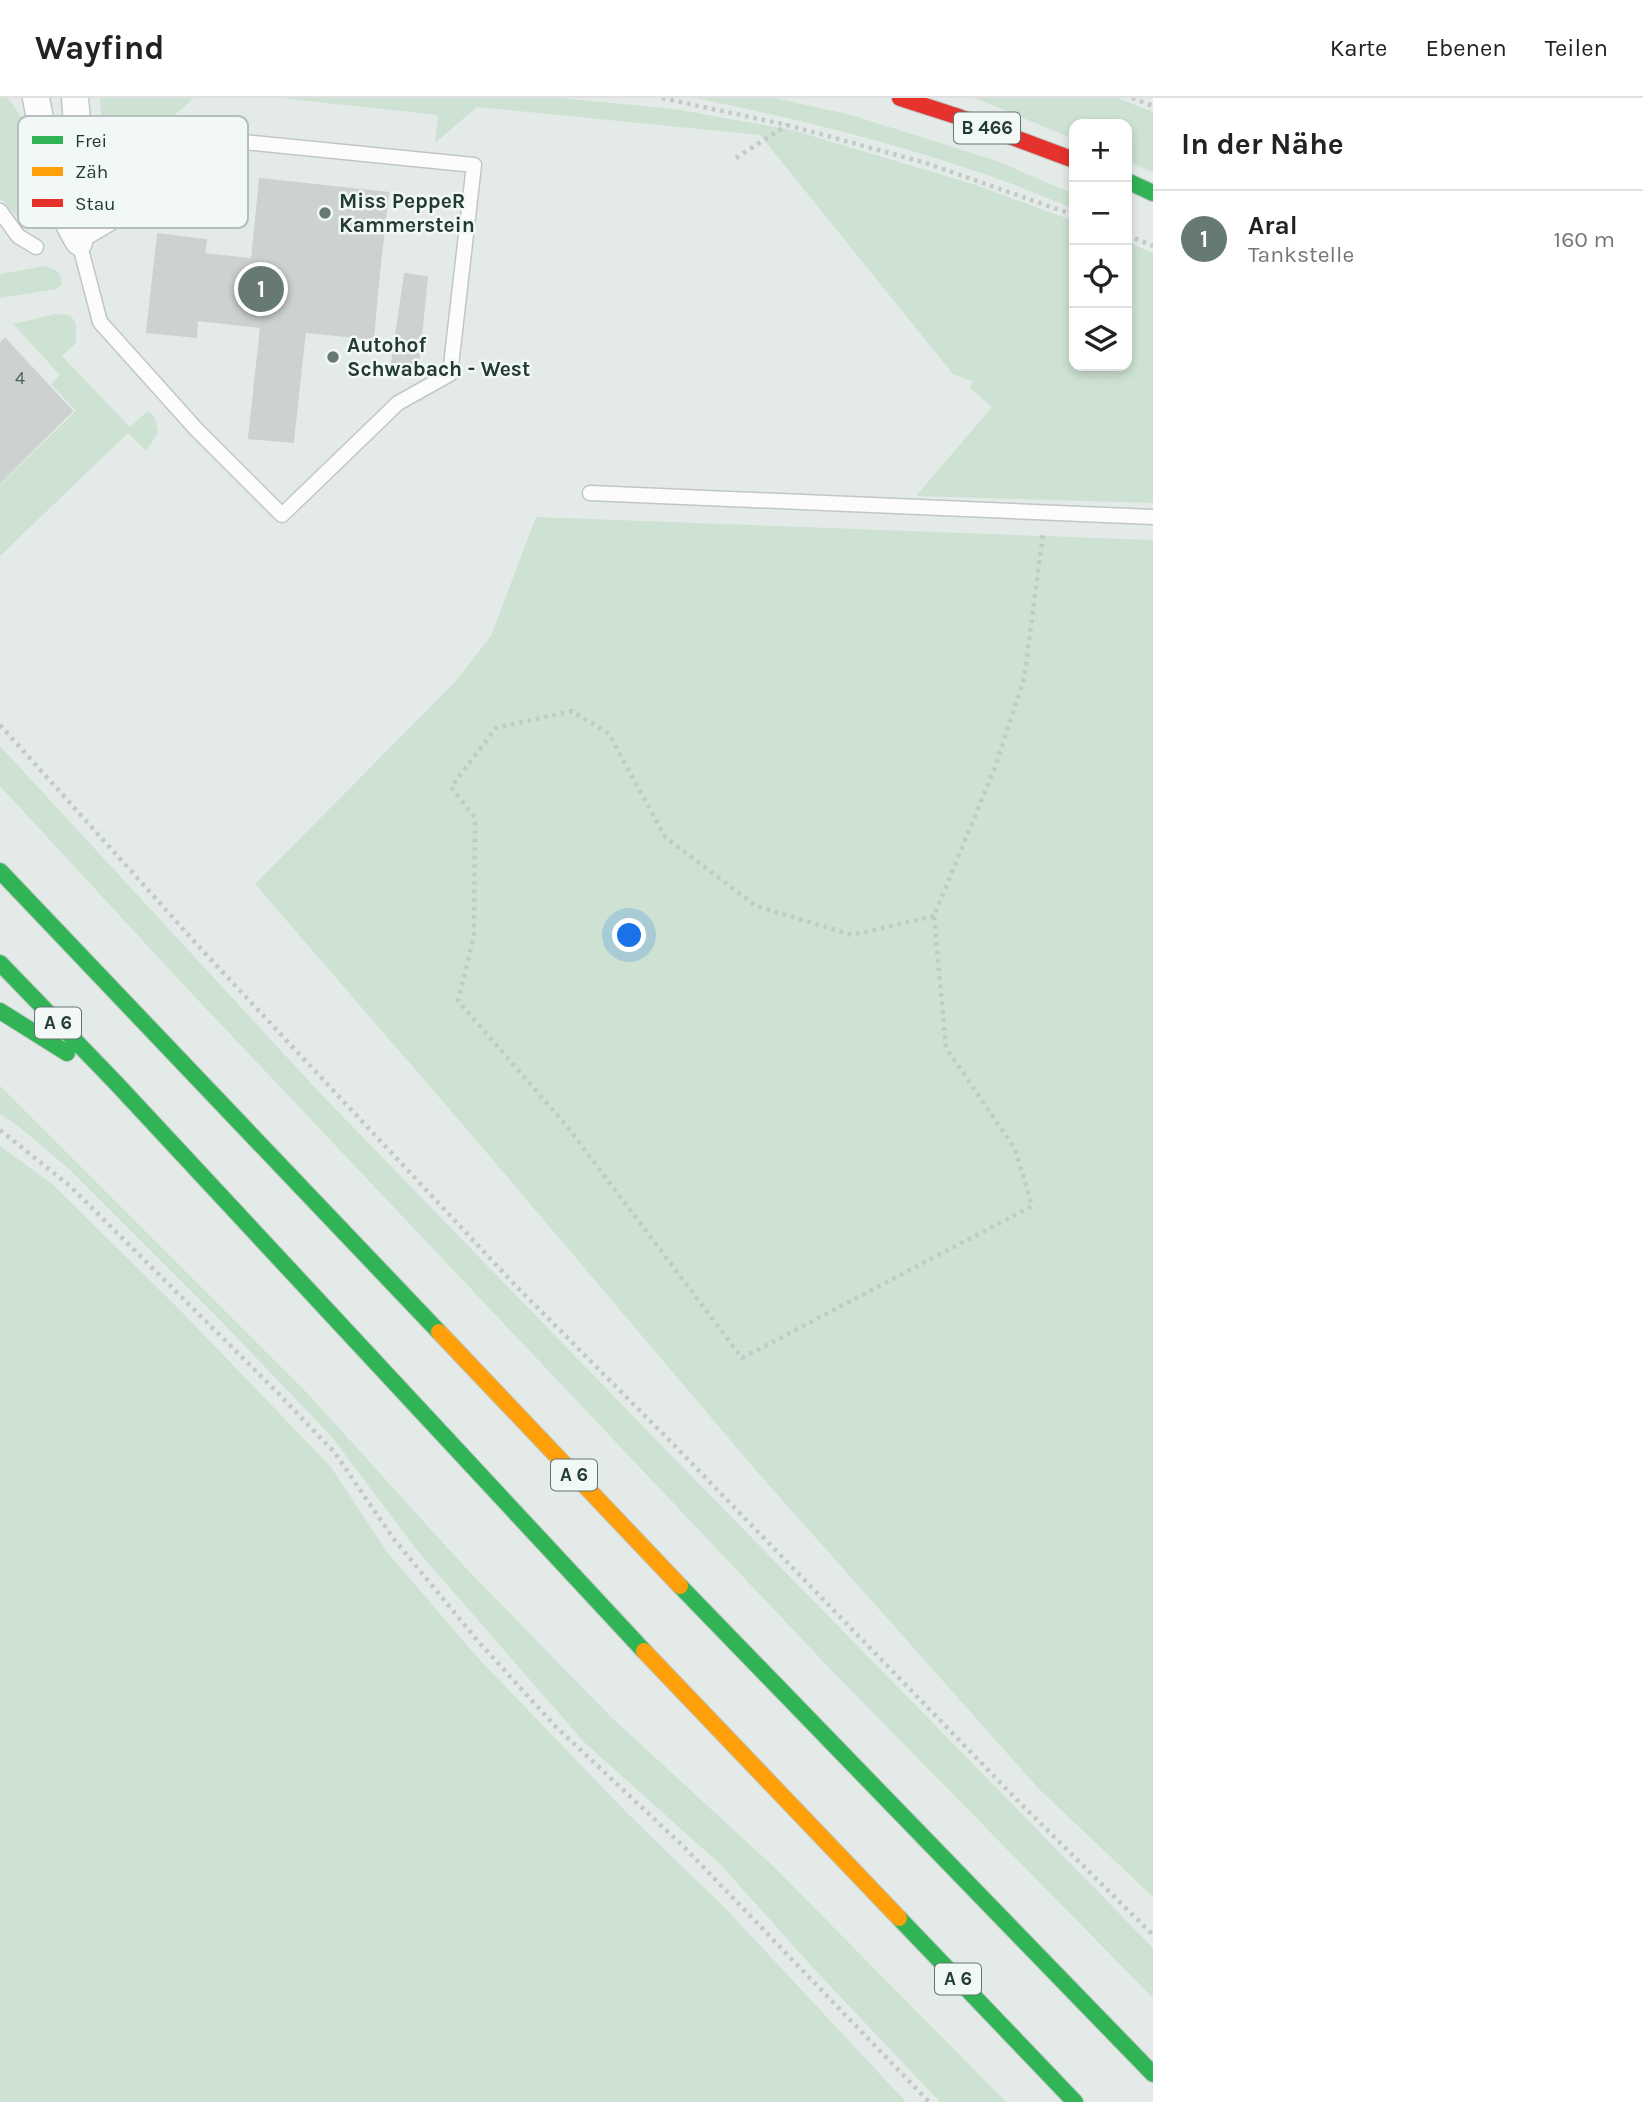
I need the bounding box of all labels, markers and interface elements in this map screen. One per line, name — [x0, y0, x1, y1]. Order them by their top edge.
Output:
text: Wayfind — [35, 29, 165, 67]
text: Karte — [1330, 34, 1387, 62]
text: Ebenen — [1425, 34, 1507, 62]
text: Teilen — [1545, 34, 1608, 62]
road number: B 466 — [954, 112, 1020, 144]
legend — [18, 116, 248, 228]
map controls — [1069, 119, 1132, 371]
button: + — [1069, 119, 1132, 182]
text: In der Nähe — [1181, 126, 1344, 162]
text: Frei — [75, 130, 107, 152]
text: Zäh — [75, 161, 108, 183]
button: − — [1069, 182, 1132, 245]
place label: Miss PeppeR Kammerstein — [339, 189, 475, 237]
text: Stau — [75, 193, 116, 215]
marker: Miss PeppeR Kammerstein — [317, 205, 333, 221]
text: Aral — [1248, 210, 1298, 241]
text: 1 — [1200, 226, 1208, 253]
text: 160 m — [1554, 226, 1615, 253]
text: Tankstelle — [1248, 241, 1354, 268]
button: locate — [1069, 245, 1132, 308]
pin: 1 — [238, 263, 284, 315]
button: layers — [1069, 308, 1132, 371]
place label: Autohof Schwabach - West — [347, 333, 530, 381]
marker: Autohof Schwabach - West — [325, 349, 341, 365]
house number: 4 — [15, 367, 25, 389]
your location — [612, 918, 646, 952]
road number: A 6 — [35, 1007, 81, 1038]
road number: A 6 — [551, 1460, 597, 1490]
road number: A 6 — [935, 1964, 981, 1994]

